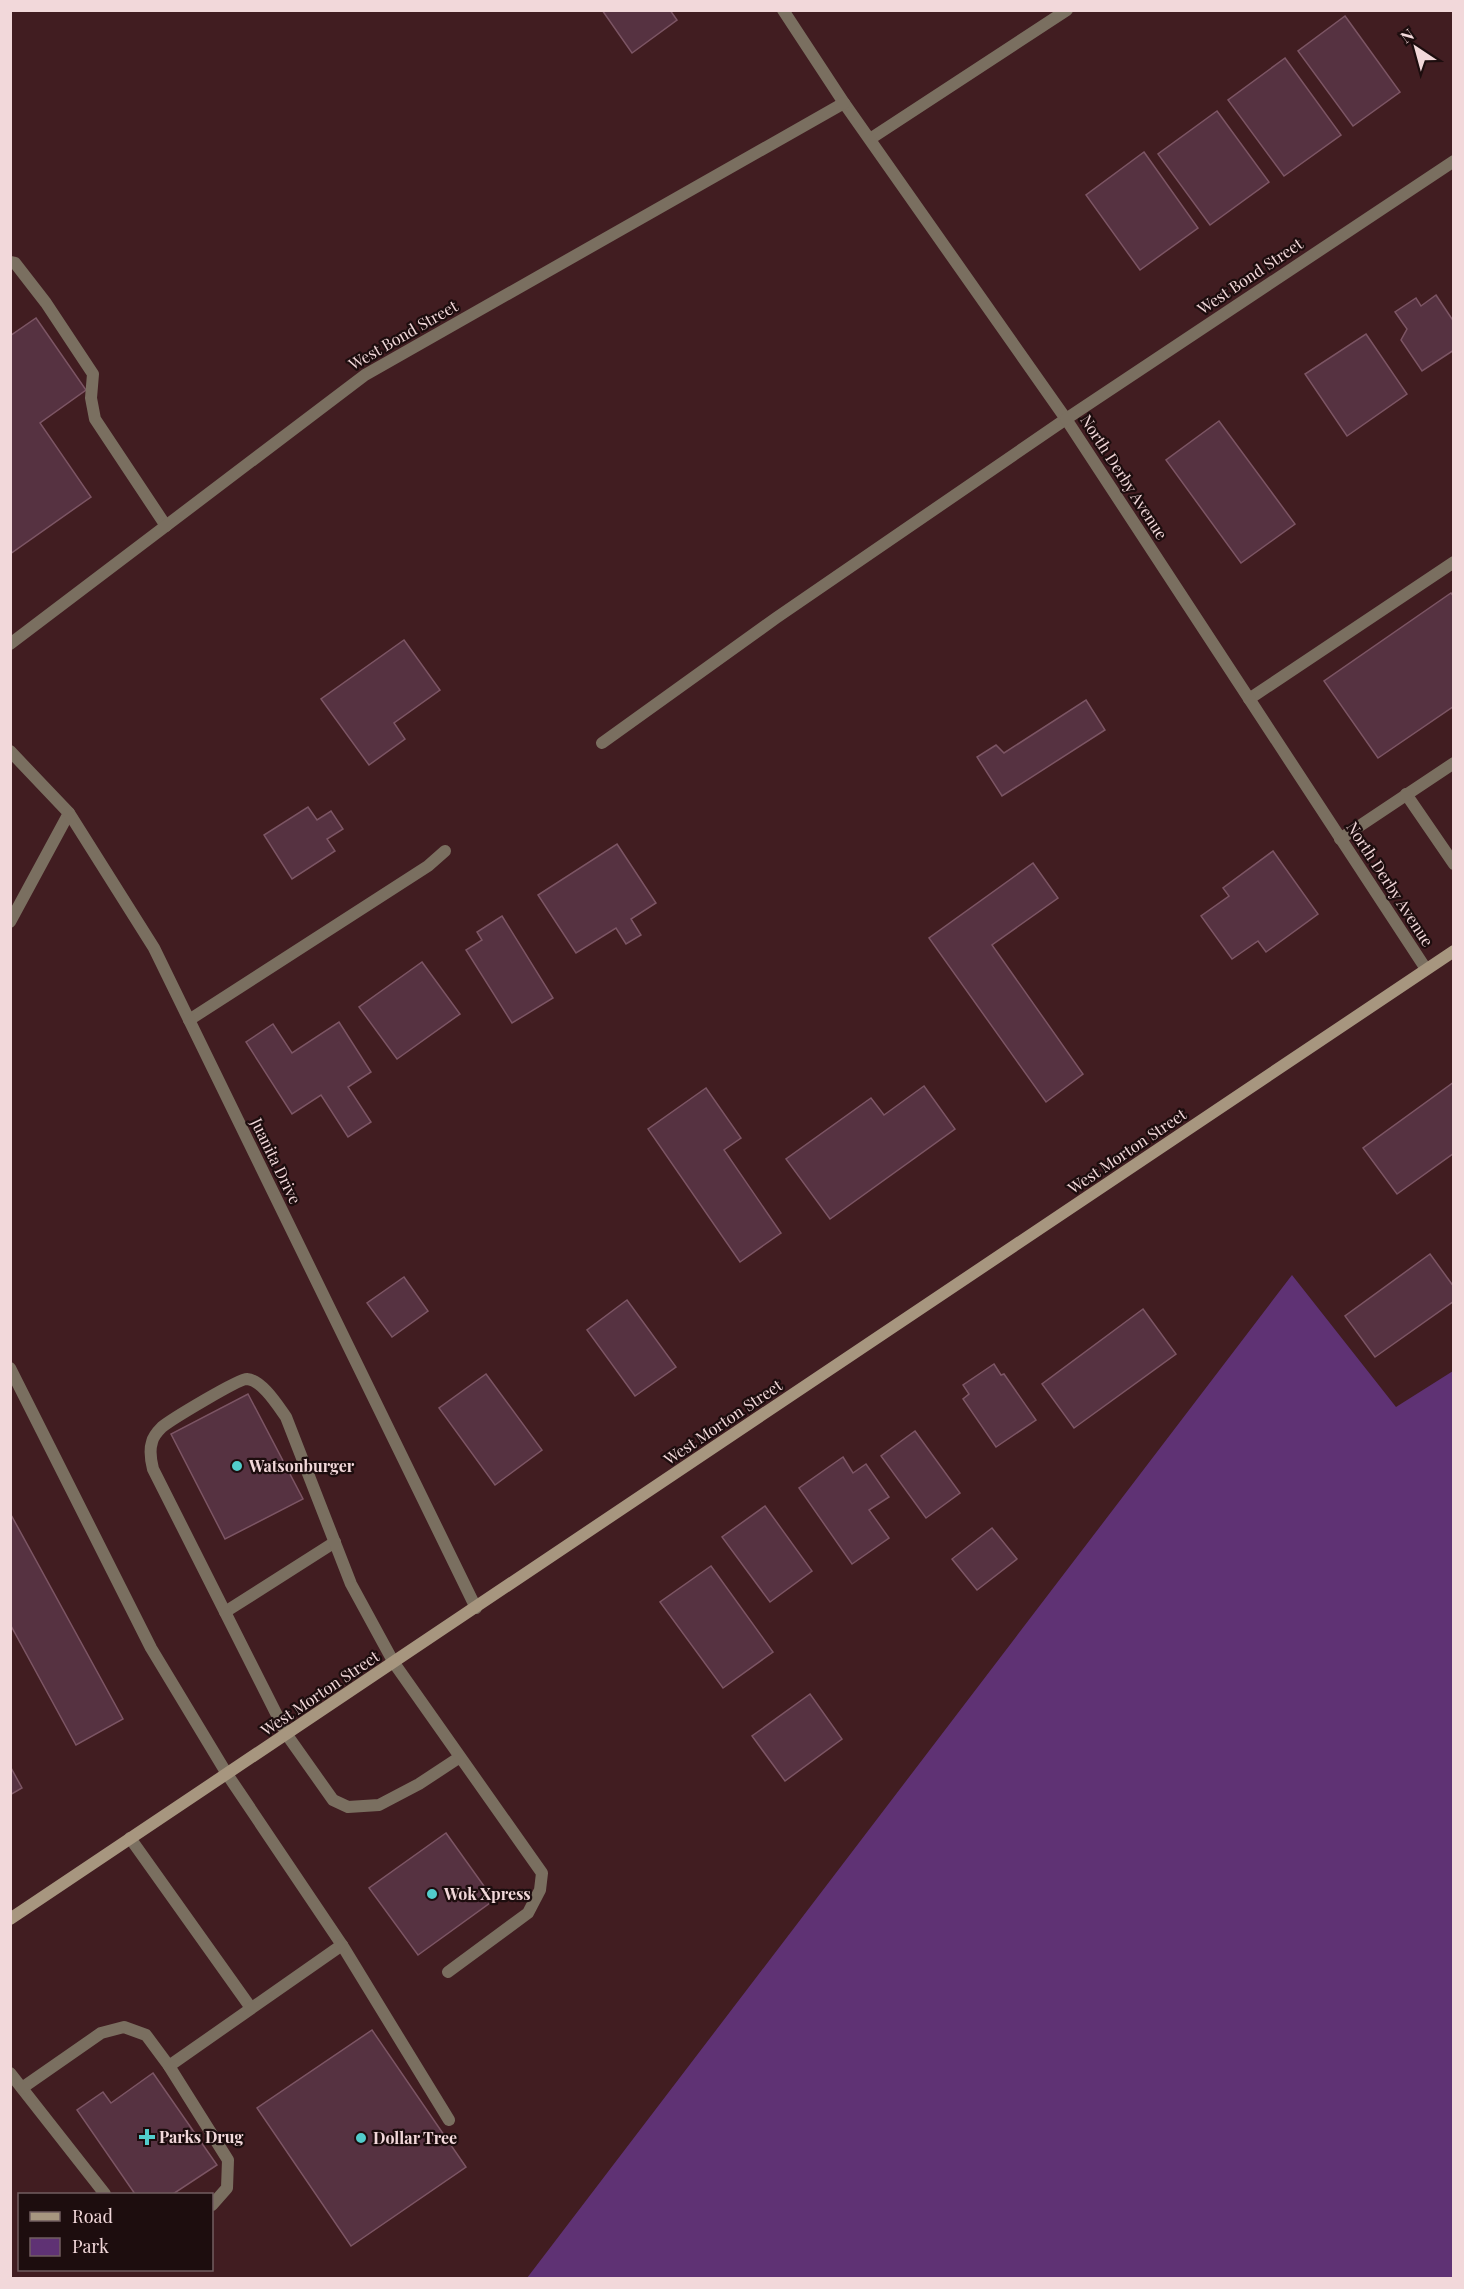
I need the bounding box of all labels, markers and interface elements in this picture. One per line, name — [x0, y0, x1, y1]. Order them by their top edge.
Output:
north arrow — [1386, 18, 1446, 78]
text: N — [1396, 23, 1418, 47]
street label: West Bond Street — [1192, 232, 1307, 319]
street label: West Bond Street — [344, 295, 461, 375]
street label: North Derby Avenue — [1076, 410, 1173, 543]
street label: North Derby Avenue — [1342, 817, 1439, 950]
street label: West Morton Street — [1063, 1103, 1190, 1199]
street label: Juanita Drive — [246, 1113, 306, 1207]
street label: West Morton Street — [659, 1374, 786, 1470]
place label: Watsonburger — [248, 1455, 355, 1476]
marker: Watsonburger — [230, 1459, 244, 1473]
street label: West Morton Street — [256, 1645, 383, 1741]
place label: Wok Xpress — [443, 1883, 531, 1904]
marker: Wok Xpress — [425, 1887, 439, 1901]
place label: Parks Drug — [159, 2126, 243, 2147]
place label: Dollar Tree — [373, 2127, 457, 2148]
marker: Parks Drug — [140, 2130, 154, 2144]
marker: Dollar Tree — [354, 2131, 368, 2145]
legend — [18, 2193, 213, 2271]
text: Road — [72, 2204, 113, 2228]
text: Park — [72, 2234, 109, 2258]

